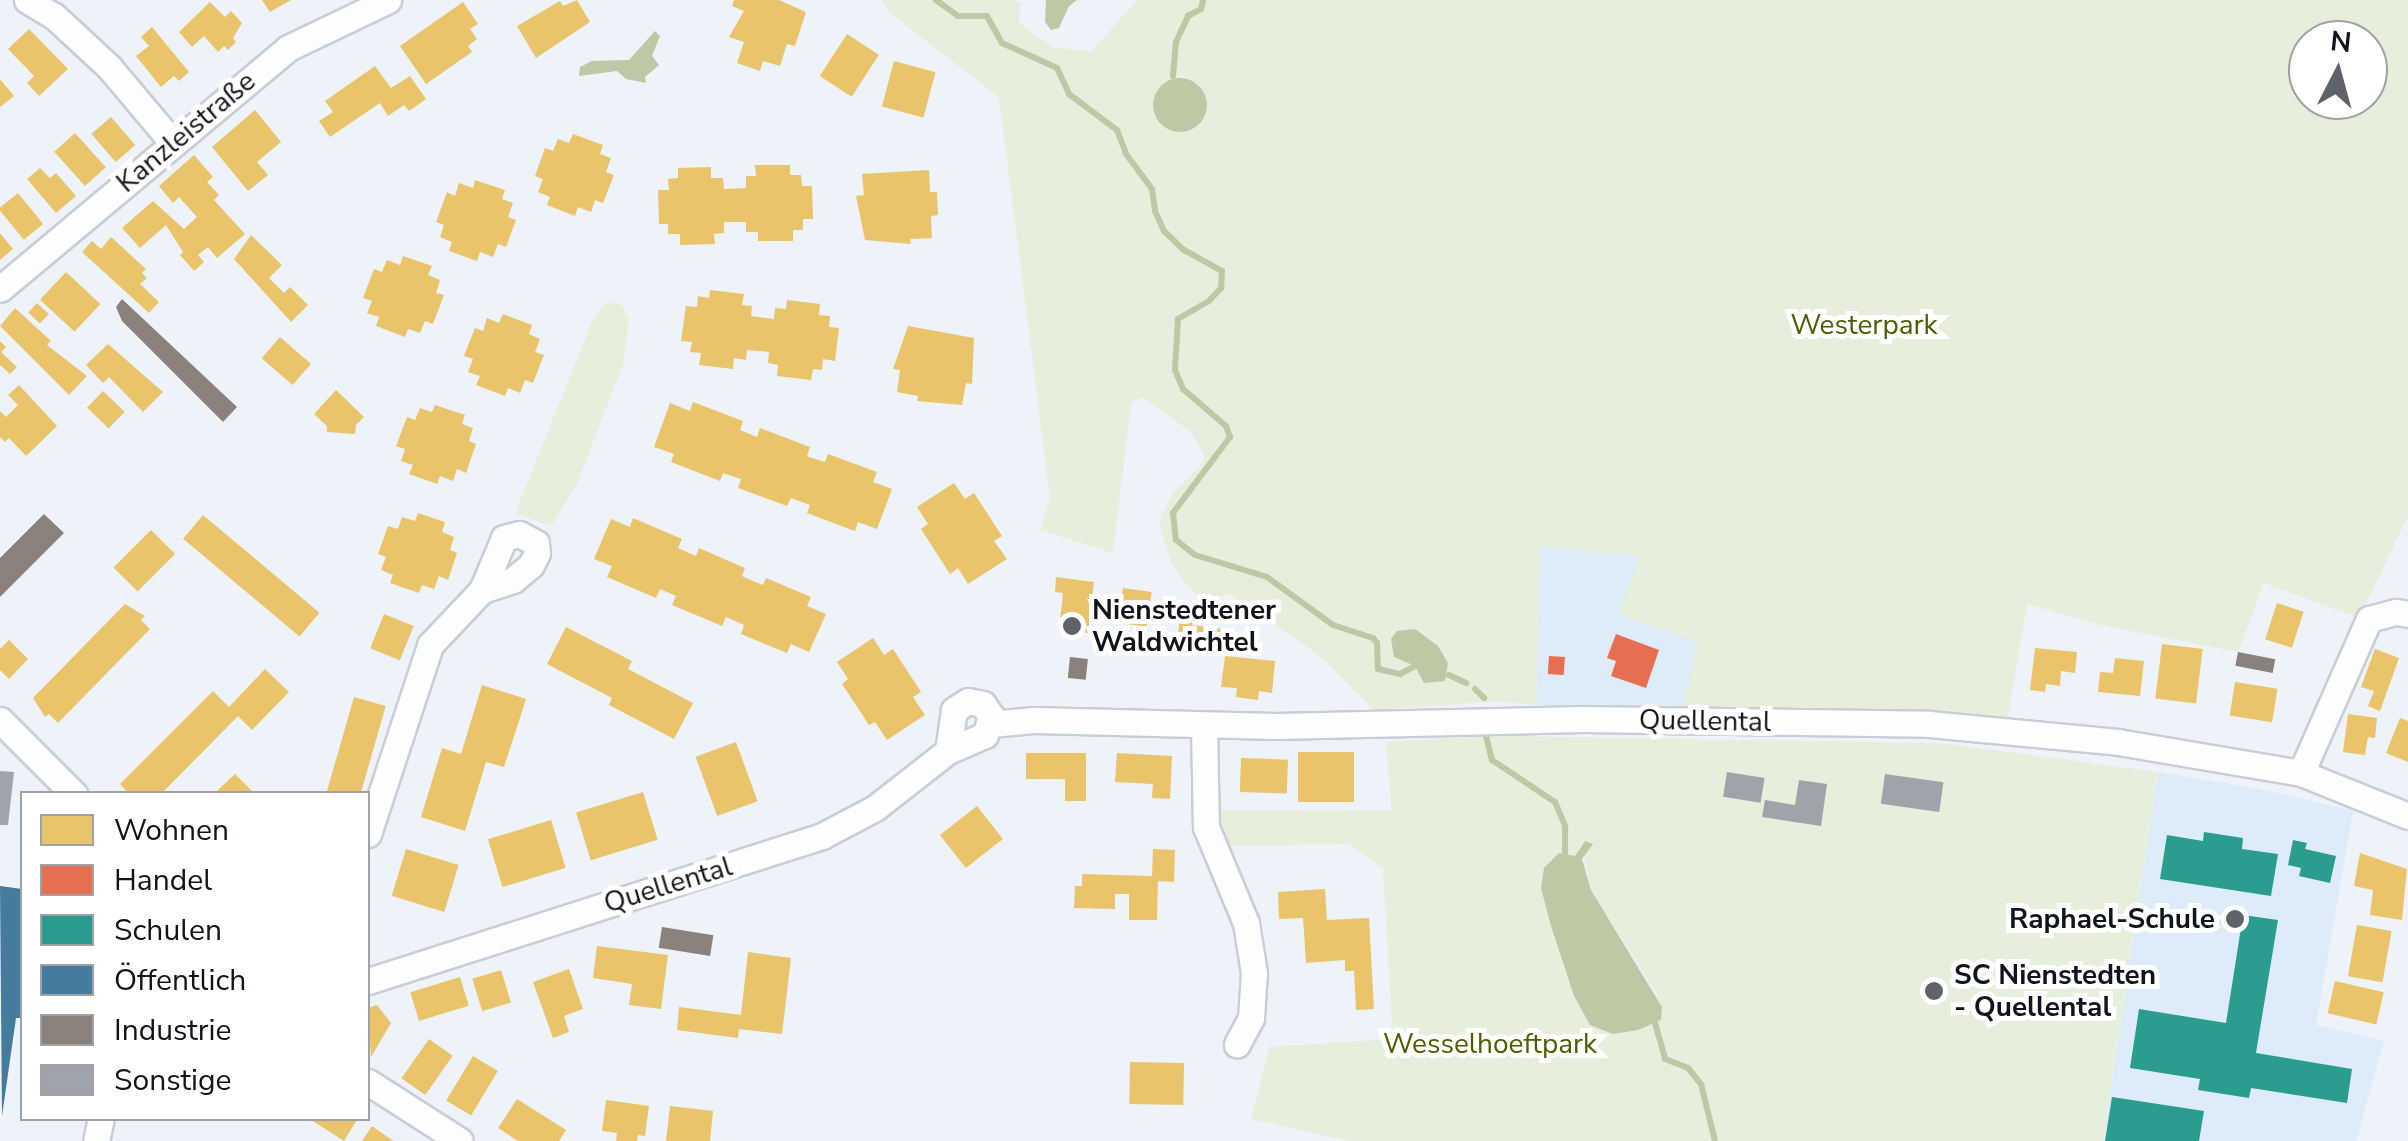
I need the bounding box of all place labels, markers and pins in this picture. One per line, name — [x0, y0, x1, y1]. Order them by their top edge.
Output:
place label: Nienstedtener Waldwichtel — [1092, 593, 1276, 659]
marker: Nienstedtener Waldwichtel — [1061, 615, 1083, 637]
place label: Raphael-Schule — [2009, 902, 2215, 936]
marker: Raphael-Schule — [2224, 908, 2246, 930]
place label: SC Nienstedten - Quellental — [1954, 958, 2156, 1024]
marker: SC Nienstedten - Quellental — [1923, 980, 1945, 1002]

